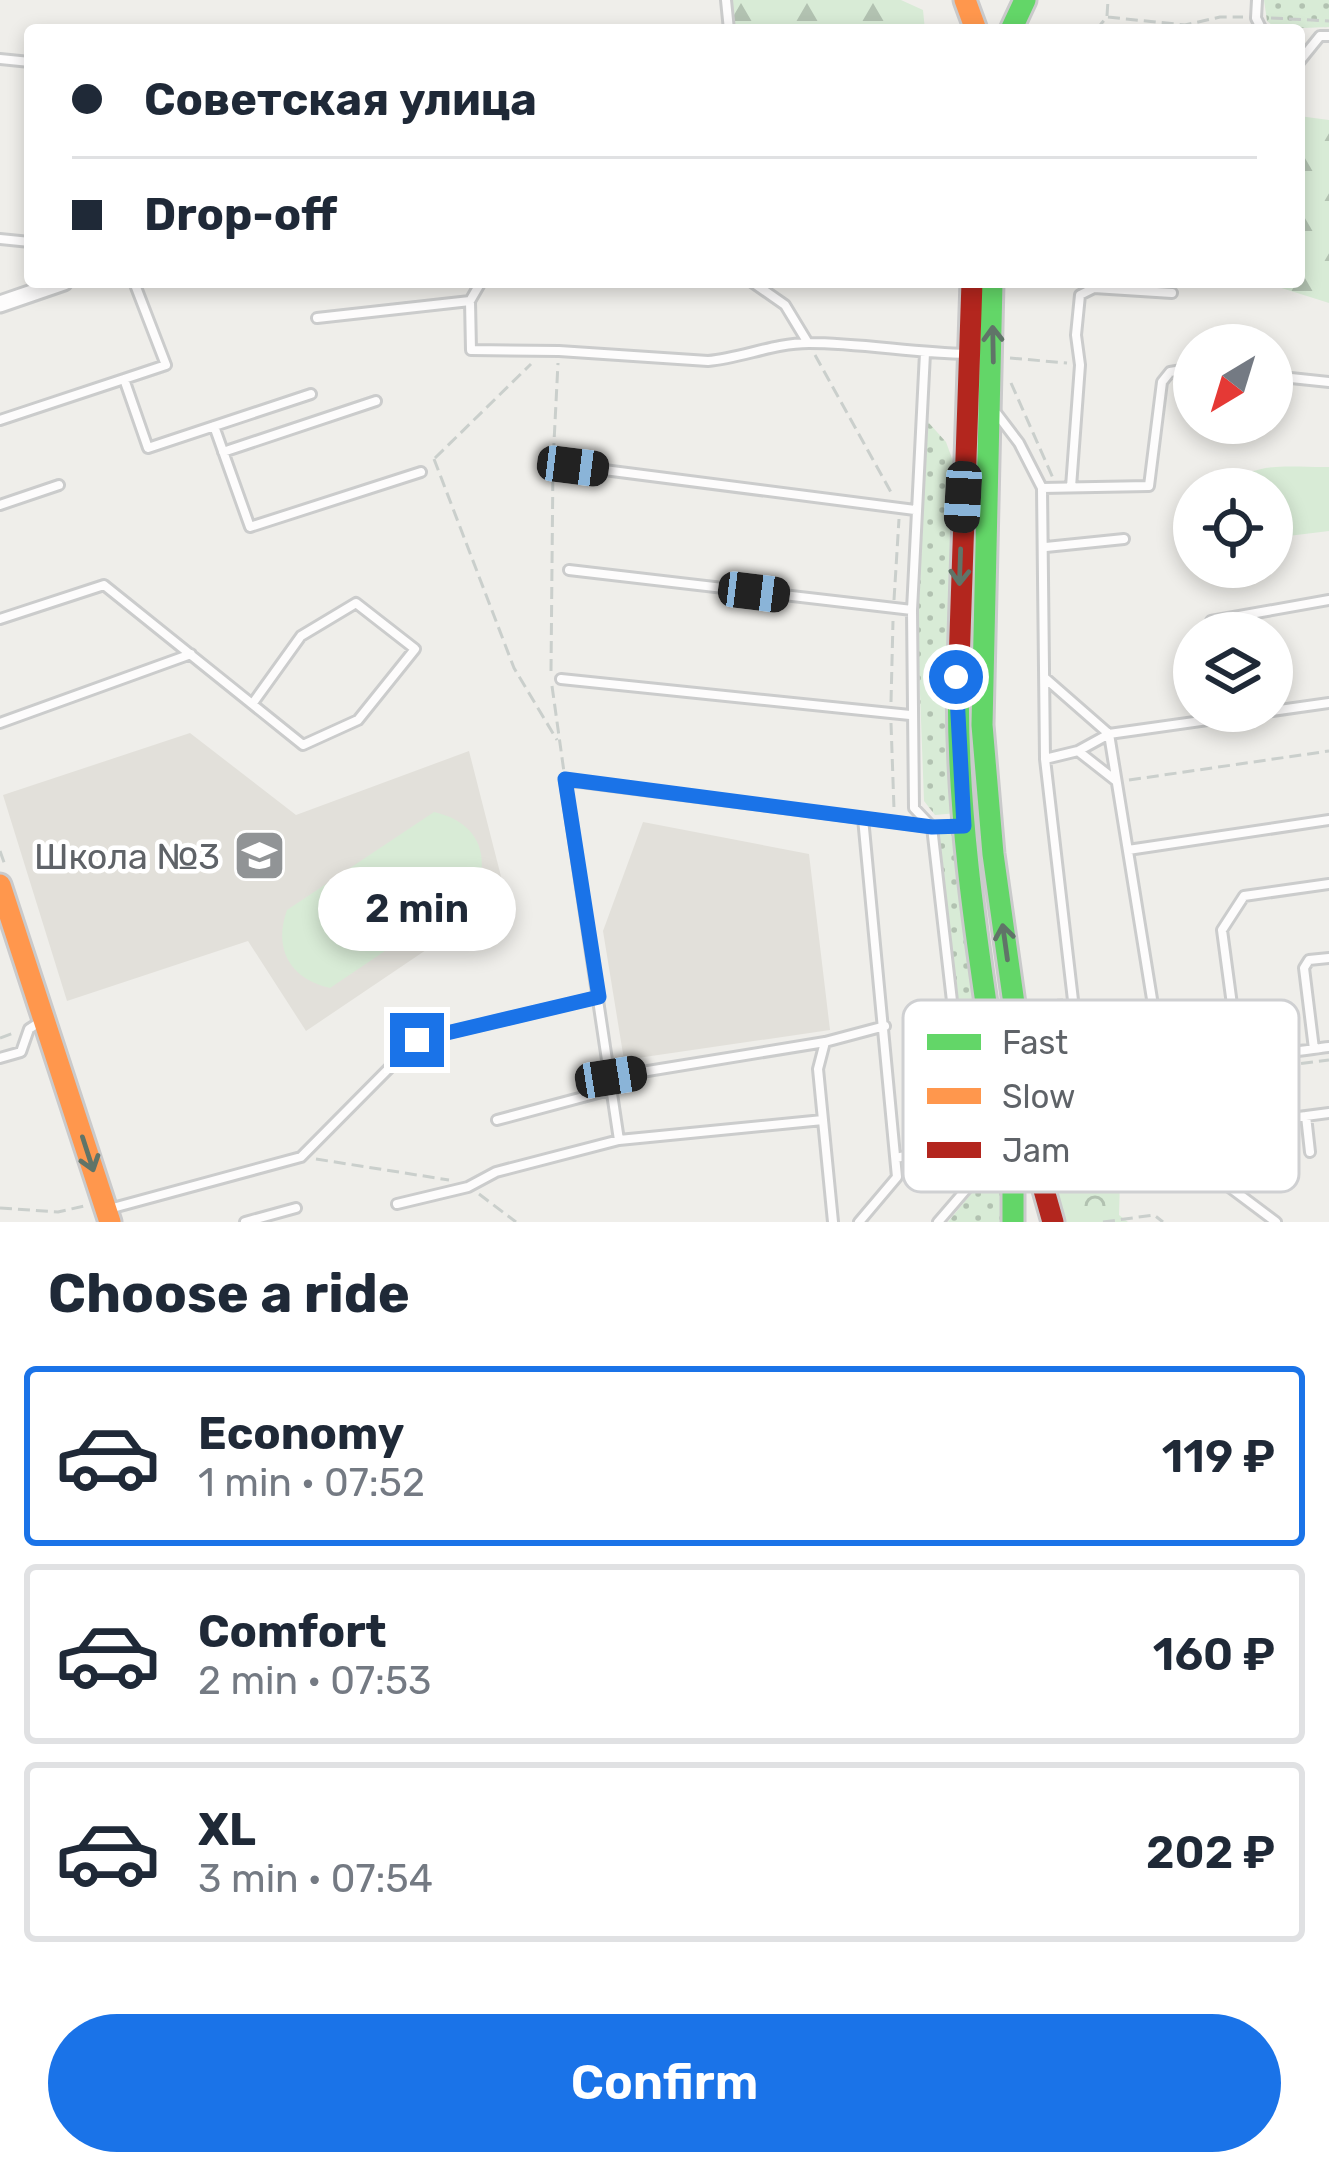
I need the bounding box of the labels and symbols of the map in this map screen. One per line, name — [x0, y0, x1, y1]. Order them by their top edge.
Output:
north arrow — [1173, 324, 1293, 444]
one-way arrow — [982, 325, 1004, 364]
car — [535, 444, 611, 488]
car — [943, 460, 983, 534]
one-way arrow — [948, 547, 971, 586]
car — [716, 570, 792, 614]
route start — [929, 650, 983, 704]
school or university icon: Школа №3 — [231, 828, 287, 884]
place label: Школа №3 — [34, 835, 220, 878]
callout: 2 min — [318, 866, 516, 950]
one-way arrow — [993, 923, 1016, 962]
legend — [903, 1000, 1299, 1192]
route end — [390, 1013, 444, 1067]
text: Fast — [1002, 1023, 1068, 1062]
car — [573, 1054, 649, 1100]
text: Slow — [1002, 1077, 1076, 1116]
text: Jam — [1002, 1131, 1070, 1170]
one-way arrow — [78, 1134, 100, 1172]

